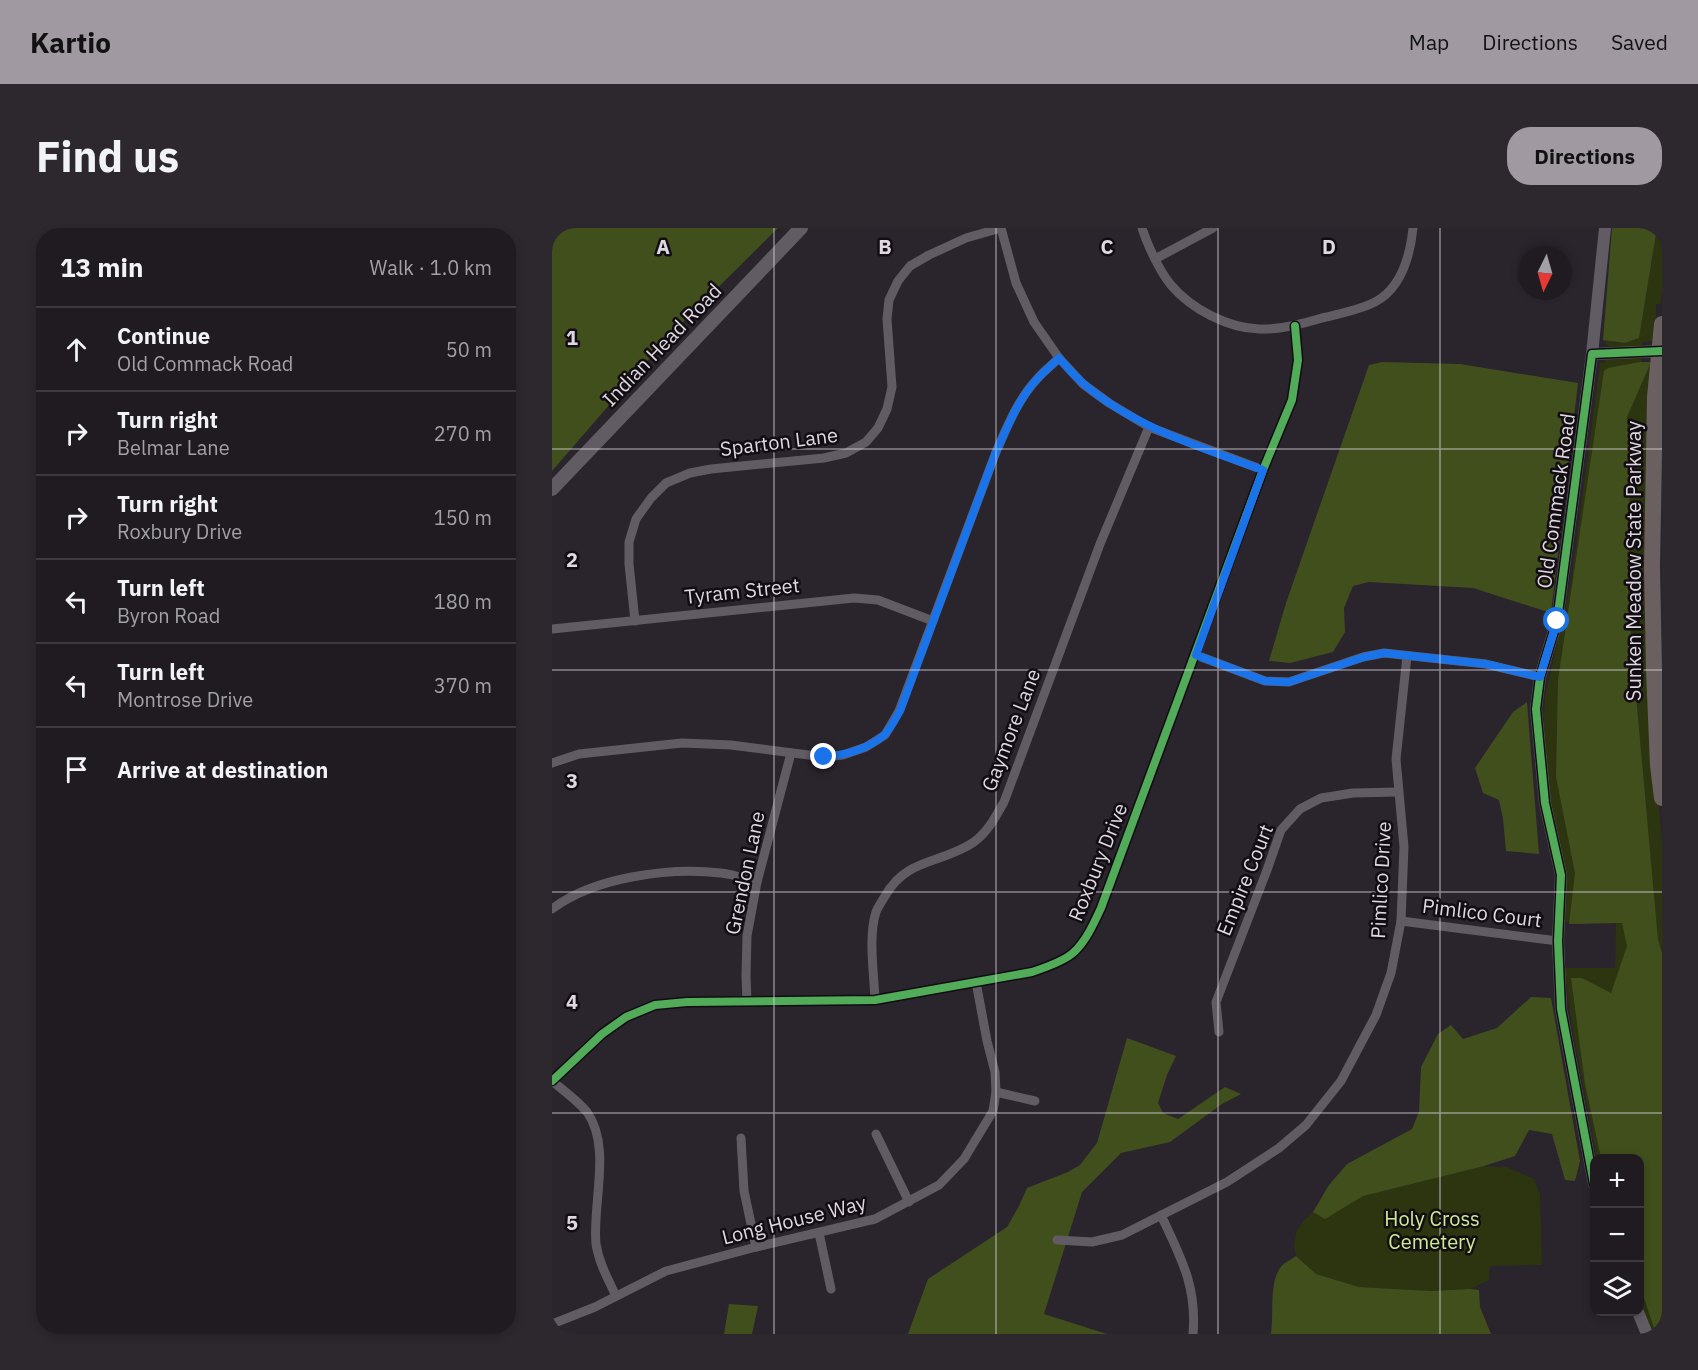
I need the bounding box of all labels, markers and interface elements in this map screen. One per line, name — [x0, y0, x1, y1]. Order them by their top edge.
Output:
text: Kartio — [30, 24, 111, 61]
text: Map — [1409, 28, 1449, 56]
text: Directions — [1482, 28, 1578, 56]
text: Saved — [1611, 28, 1668, 56]
button: Directions — [1507, 127, 1662, 185]
text: Find us — [36, 129, 179, 184]
text: A — [656, 233, 670, 260]
text: B — [878, 233, 892, 260]
text: C — [1100, 233, 1114, 260]
text: D — [1322, 233, 1336, 260]
north arrow — [1518, 246, 1572, 300]
text: 13 min — [60, 250, 144, 284]
text: Walk · 1.0 km — [370, 254, 492, 281]
street label: Indian Head Road — [596, 277, 727, 412]
text: Continue — [117, 321, 210, 350]
text: 1 — [566, 324, 578, 351]
icon: ahead — [60, 333, 93, 366]
text: 50 m — [446, 336, 492, 363]
text: Old Commack Road — [117, 350, 293, 377]
text: Turn right — [117, 405, 218, 434]
street label: Old Commack Road — [1530, 412, 1581, 590]
icon: right — [60, 417, 93, 450]
text: 270 m — [434, 420, 492, 447]
street label: Sparton Lane — [718, 421, 839, 462]
street label: Sunken Meadow State Parkway — [1620, 421, 1647, 701]
text: Belmar Lane — [117, 434, 230, 461]
text: Turn right — [117, 489, 218, 518]
icon: right — [60, 501, 93, 534]
text: 150 m — [434, 504, 492, 531]
text: Roxbury Drive — [117, 518, 242, 545]
text: 2 — [566, 546, 578, 573]
street label: Tyram Street — [683, 571, 801, 610]
text: Turn left — [117, 573, 205, 602]
icon: left — [60, 585, 93, 618]
text: 180 m — [434, 588, 492, 615]
text: Byron Road — [117, 602, 220, 629]
route start — [1543, 607, 1569, 633]
text: Turn left — [117, 657, 205, 686]
street label: Gaymore Lane — [975, 665, 1046, 795]
icon: left — [60, 669, 93, 702]
text: 370 m — [434, 672, 492, 699]
text: Montrose Drive — [117, 686, 253, 713]
route end — [810, 743, 836, 769]
icon: arrive — [60, 753, 93, 786]
text: Arrive at destination — [117, 755, 328, 784]
text: 3 — [566, 767, 578, 794]
street label: Roxbury Drive — [1062, 799, 1134, 925]
street label: Grendon Lane — [718, 809, 771, 937]
street label: Empire Court — [1210, 820, 1279, 940]
street label: Pimlico Drive — [1364, 821, 1397, 939]
street label: Pimlico Court — [1421, 892, 1543, 933]
text: 4 — [566, 988, 578, 1015]
map controls — [1590, 1154, 1644, 1316]
button: + — [1590, 1154, 1644, 1208]
street label: Long House Way — [719, 1189, 869, 1251]
park label: Holy Cross Cemetery — [1384, 1205, 1480, 1255]
button: − — [1590, 1208, 1644, 1262]
text: 5 — [566, 1209, 578, 1236]
button: layers — [1590, 1262, 1644, 1316]

